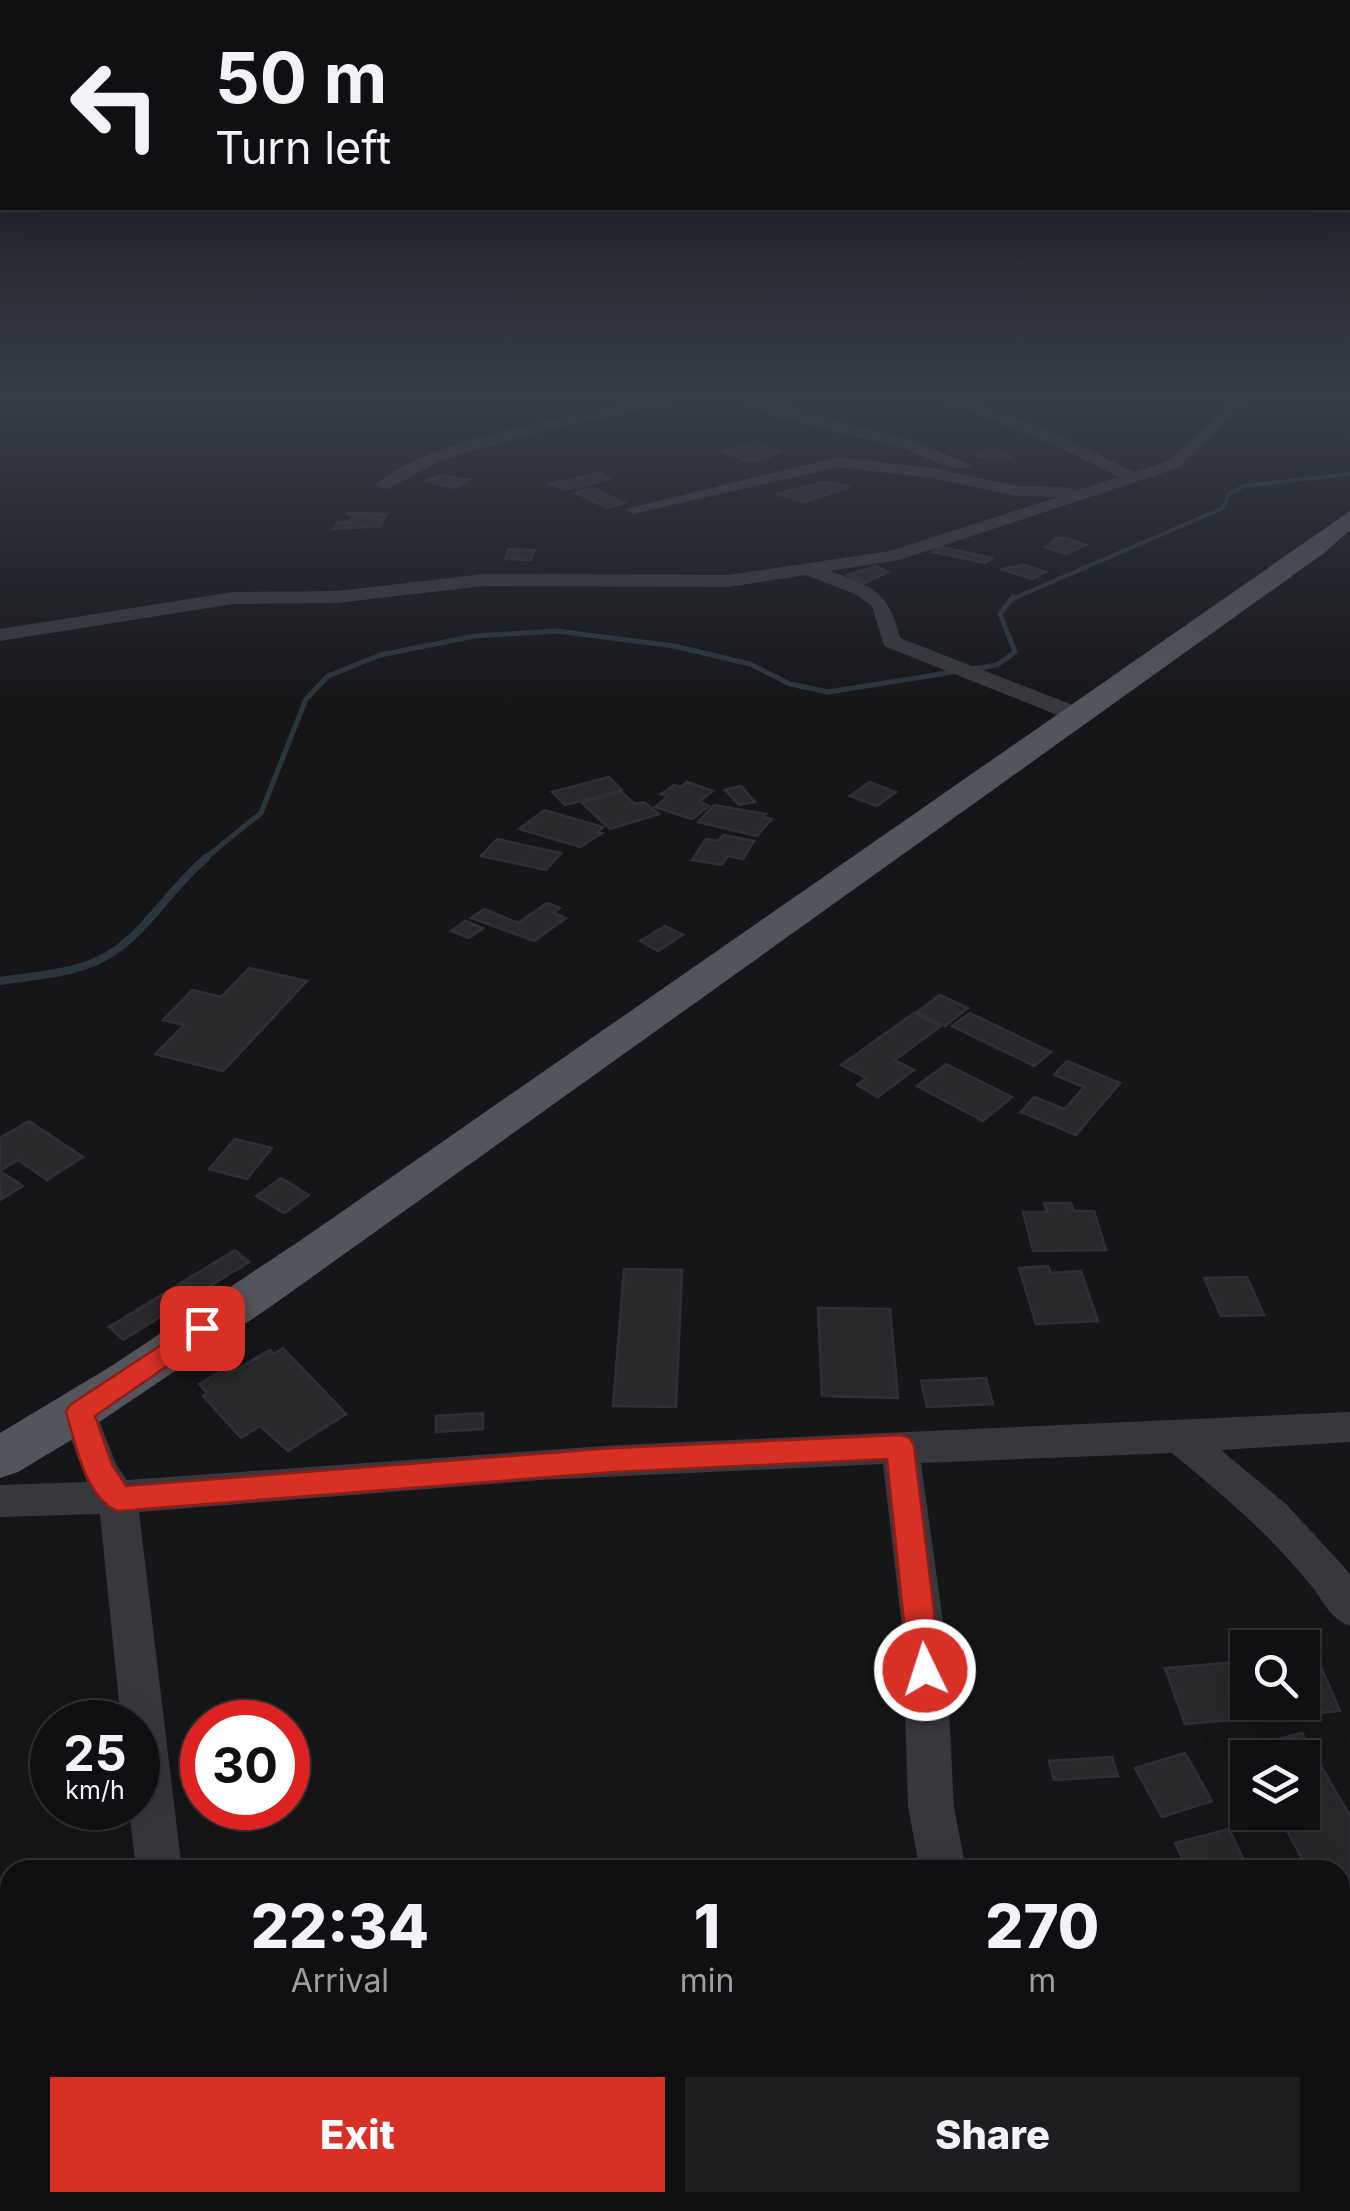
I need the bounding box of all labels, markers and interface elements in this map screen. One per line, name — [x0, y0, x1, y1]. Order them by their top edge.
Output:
text: 50 m — [215, 35, 387, 120]
icon: left — [50, 40, 180, 170]
text: Turn left — [215, 120, 391, 175]
pin — [160, 1286, 245, 1371]
icon: arrive — [175, 1301, 230, 1356]
position arrow — [873, 1618, 977, 1722]
map controls — [1230, 1630, 1320, 1830]
button: search — [1230, 1630, 1320, 1720]
speed limit sign: 30 — [180, 1700, 310, 1830]
text: 25 — [63, 1723, 127, 1783]
button: layers — [1230, 1740, 1320, 1830]
text: km/h — [65, 1775, 125, 1805]
text: 22:34 — [251, 1890, 429, 1962]
text: 1 — [694, 1890, 720, 1962]
text: 270 — [985, 1890, 1099, 1962]
text: Arrival — [291, 1961, 389, 2000]
text: min — [680, 1961, 734, 2000]
text: m — [1028, 1961, 1056, 2000]
button: Exit — [50, 2077, 665, 2192]
button: Share — [685, 2077, 1300, 2192]

